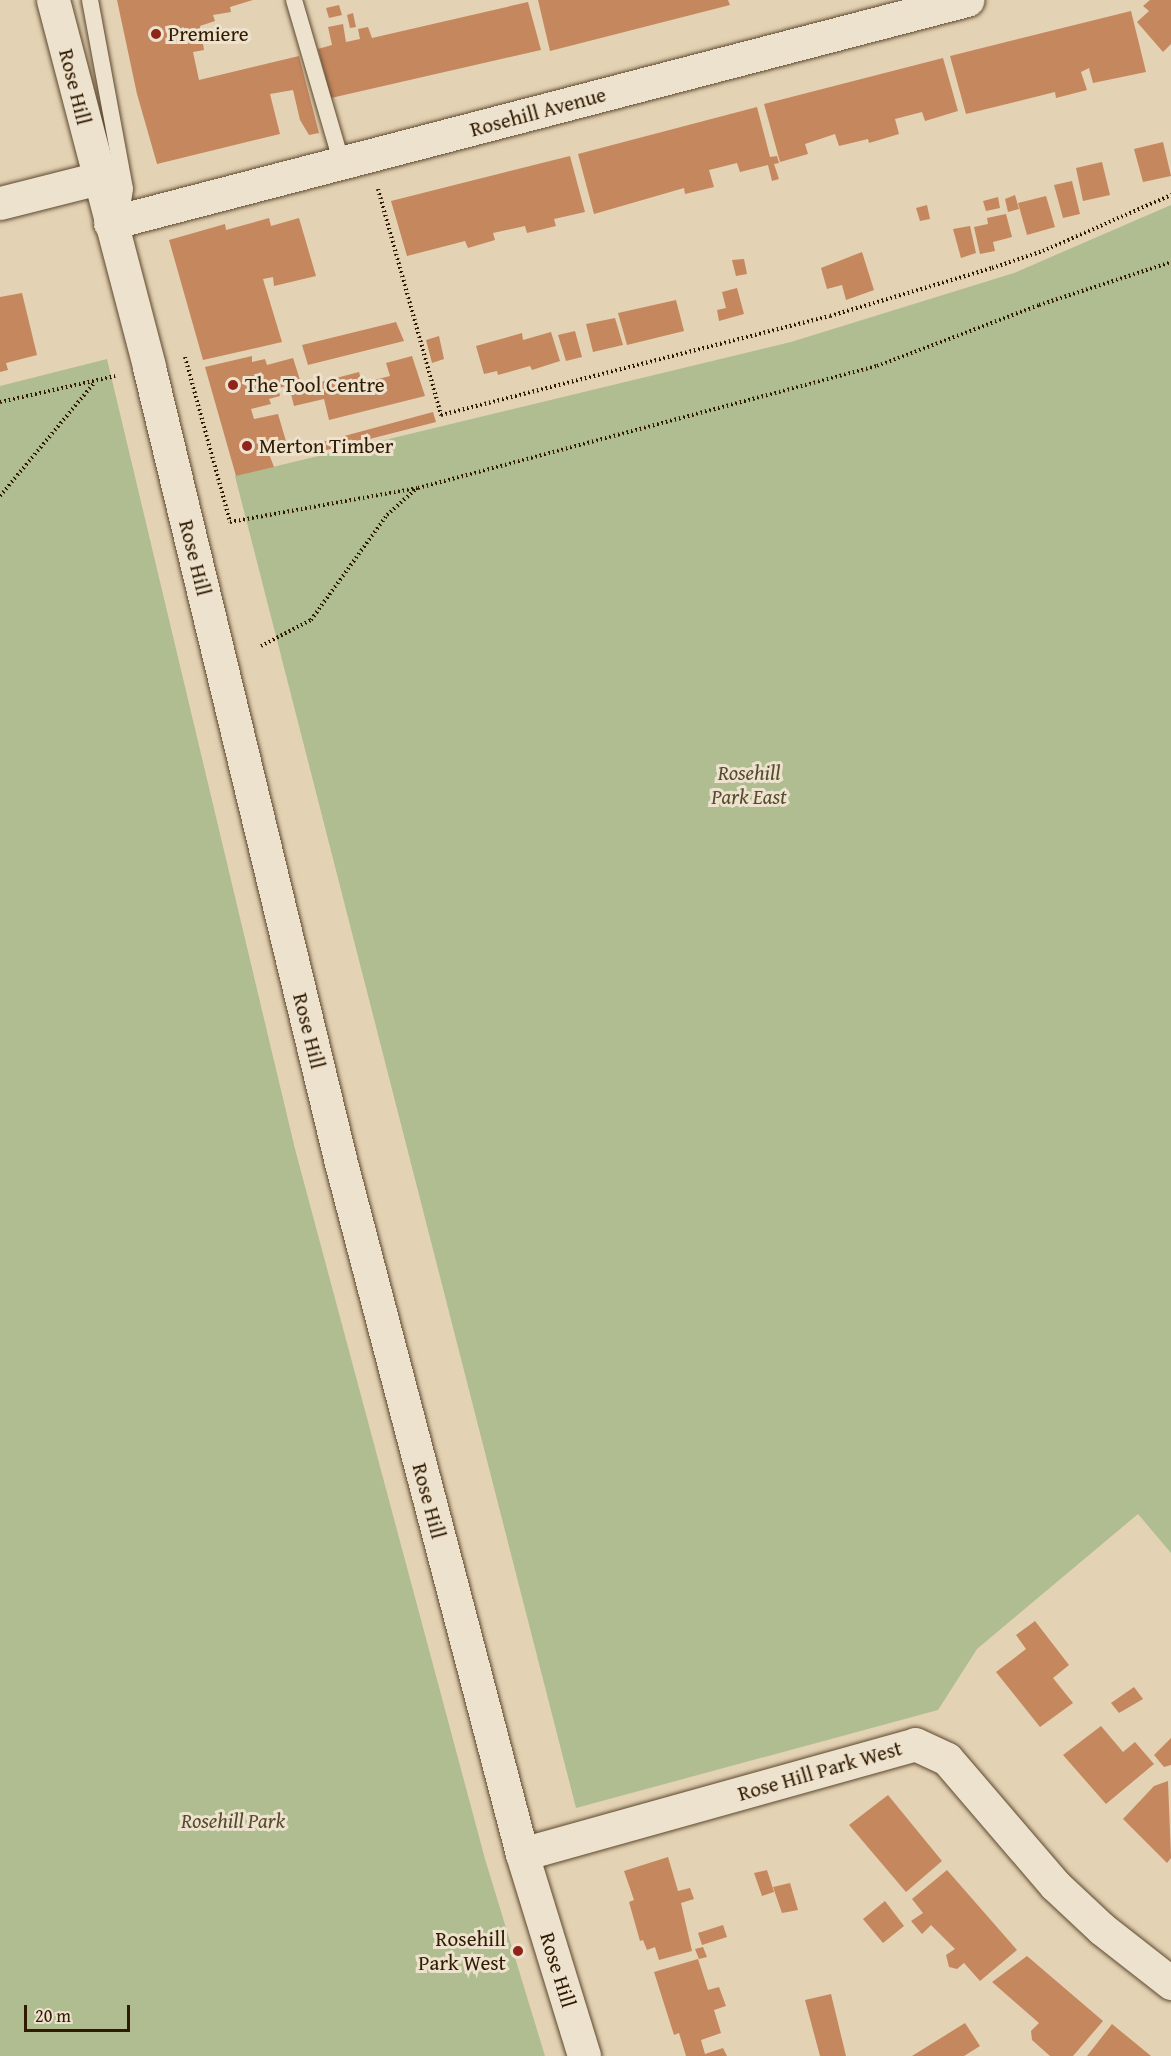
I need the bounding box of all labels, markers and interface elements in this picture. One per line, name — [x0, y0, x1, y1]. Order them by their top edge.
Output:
place label: Premiere — [168, 21, 249, 47]
marker: Premiere — [149, 27, 163, 41]
street label: Rose Hill — [53, 46, 97, 128]
street label: Rosehill Avenue — [467, 82, 609, 142]
place label: The Tool Centre — [245, 372, 385, 398]
marker: The Tool Centre — [226, 378, 240, 392]
place label: Merton Timber — [259, 433, 393, 459]
marker: Merton Timber — [240, 439, 254, 453]
street label: Rose Hill — [173, 517, 217, 599]
park label: Rosehill Park East — [711, 760, 787, 810]
street label: Rose Hill — [287, 990, 331, 1072]
street label: Rose Hill — [407, 1460, 451, 1542]
street label: Rose Hill Park West — [735, 1736, 905, 1806]
park label: Rosehill Park — [181, 1808, 285, 1834]
place label: Rosehill Park West — [418, 1926, 506, 1976]
street label: Rose Hill — [535, 1929, 581, 2011]
marker: Rosehill Park West — [511, 1944, 525, 1958]
scale bar — [27, 1993, 134, 2031]
text: 20 m — [35, 2002, 71, 2029]

